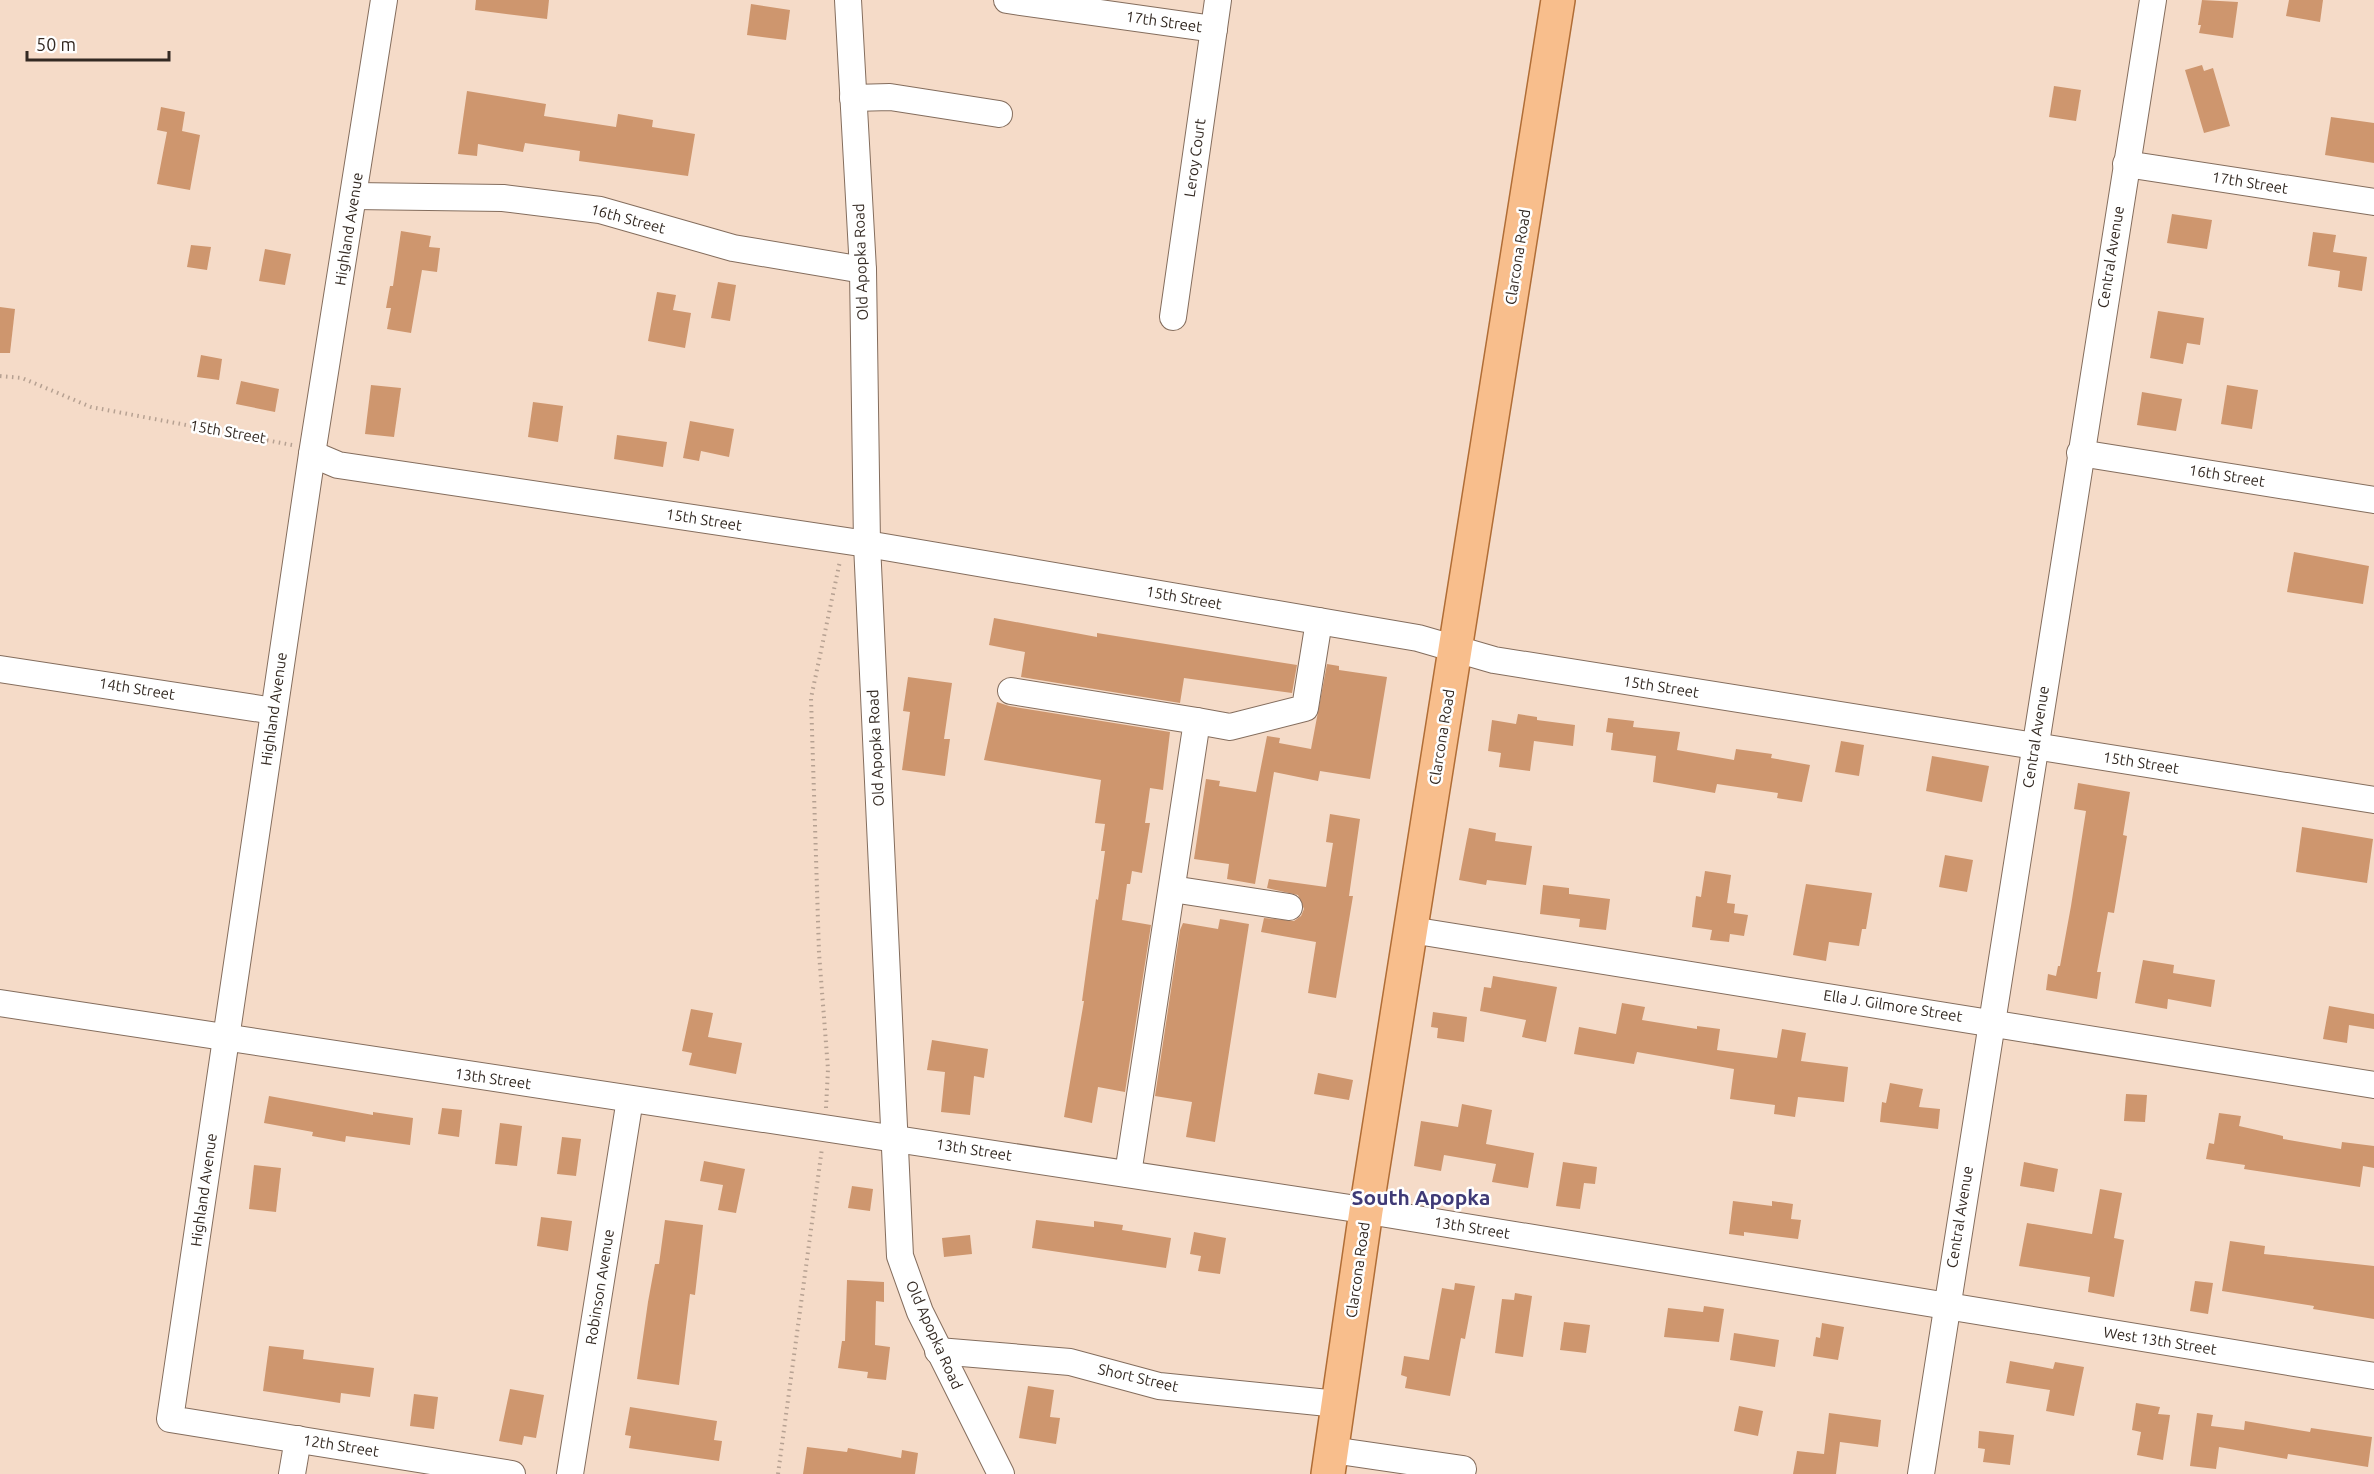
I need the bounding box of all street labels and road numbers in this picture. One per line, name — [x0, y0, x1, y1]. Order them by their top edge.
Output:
street label: 17th Street — [1125, 8, 1203, 35]
street label: Leroy Court — [1181, 117, 1208, 198]
street label: 17th Street — [2211, 168, 2289, 197]
street label: Highland Avenue — [331, 171, 366, 287]
street label: 16th Street — [589, 200, 667, 237]
street label: Old Apopka Road — [850, 203, 871, 321]
street label: Central Avenue — [2094, 205, 2127, 309]
street label: Clarcona Road — [1502, 208, 1533, 306]
street label: 15th Street — [189, 416, 267, 447]
street label: 16th Street — [2188, 461, 2266, 490]
street label: 15th Street — [665, 505, 743, 534]
street label: 15th Street — [1145, 582, 1223, 613]
street label: Highland Avenue — [257, 651, 290, 767]
street label: 15th Street — [1622, 672, 1700, 701]
street label: 14th Street — [98, 674, 176, 703]
street label: Central Avenue — [2019, 685, 2052, 789]
street label: Clarcona Road — [1426, 688, 1457, 786]
street label: Old Apopka Road — [864, 689, 887, 807]
street label: 15th Street — [2102, 748, 2180, 777]
street label: Ella J. Gilmore Street — [1822, 986, 1964, 1025]
street label: 13th Street — [454, 1065, 532, 1092]
street label: Highland Avenue — [187, 1132, 220, 1248]
street label: 13th Street — [935, 1135, 1013, 1164]
street label: Central Avenue — [1943, 1165, 1976, 1269]
street label: 13th Street — [1433, 1213, 1511, 1242]
street label: Clarcona Road — [1342, 1221, 1373, 1319]
street label: Robinson Avenue — [582, 1228, 617, 1346]
street label: Old Apopka Road — [903, 1278, 966, 1392]
street label: West 13th Street — [2102, 1323, 2218, 1358]
street label: Short Street — [1096, 1360, 1180, 1395]
street label: 12th Street — [302, 1431, 380, 1460]

